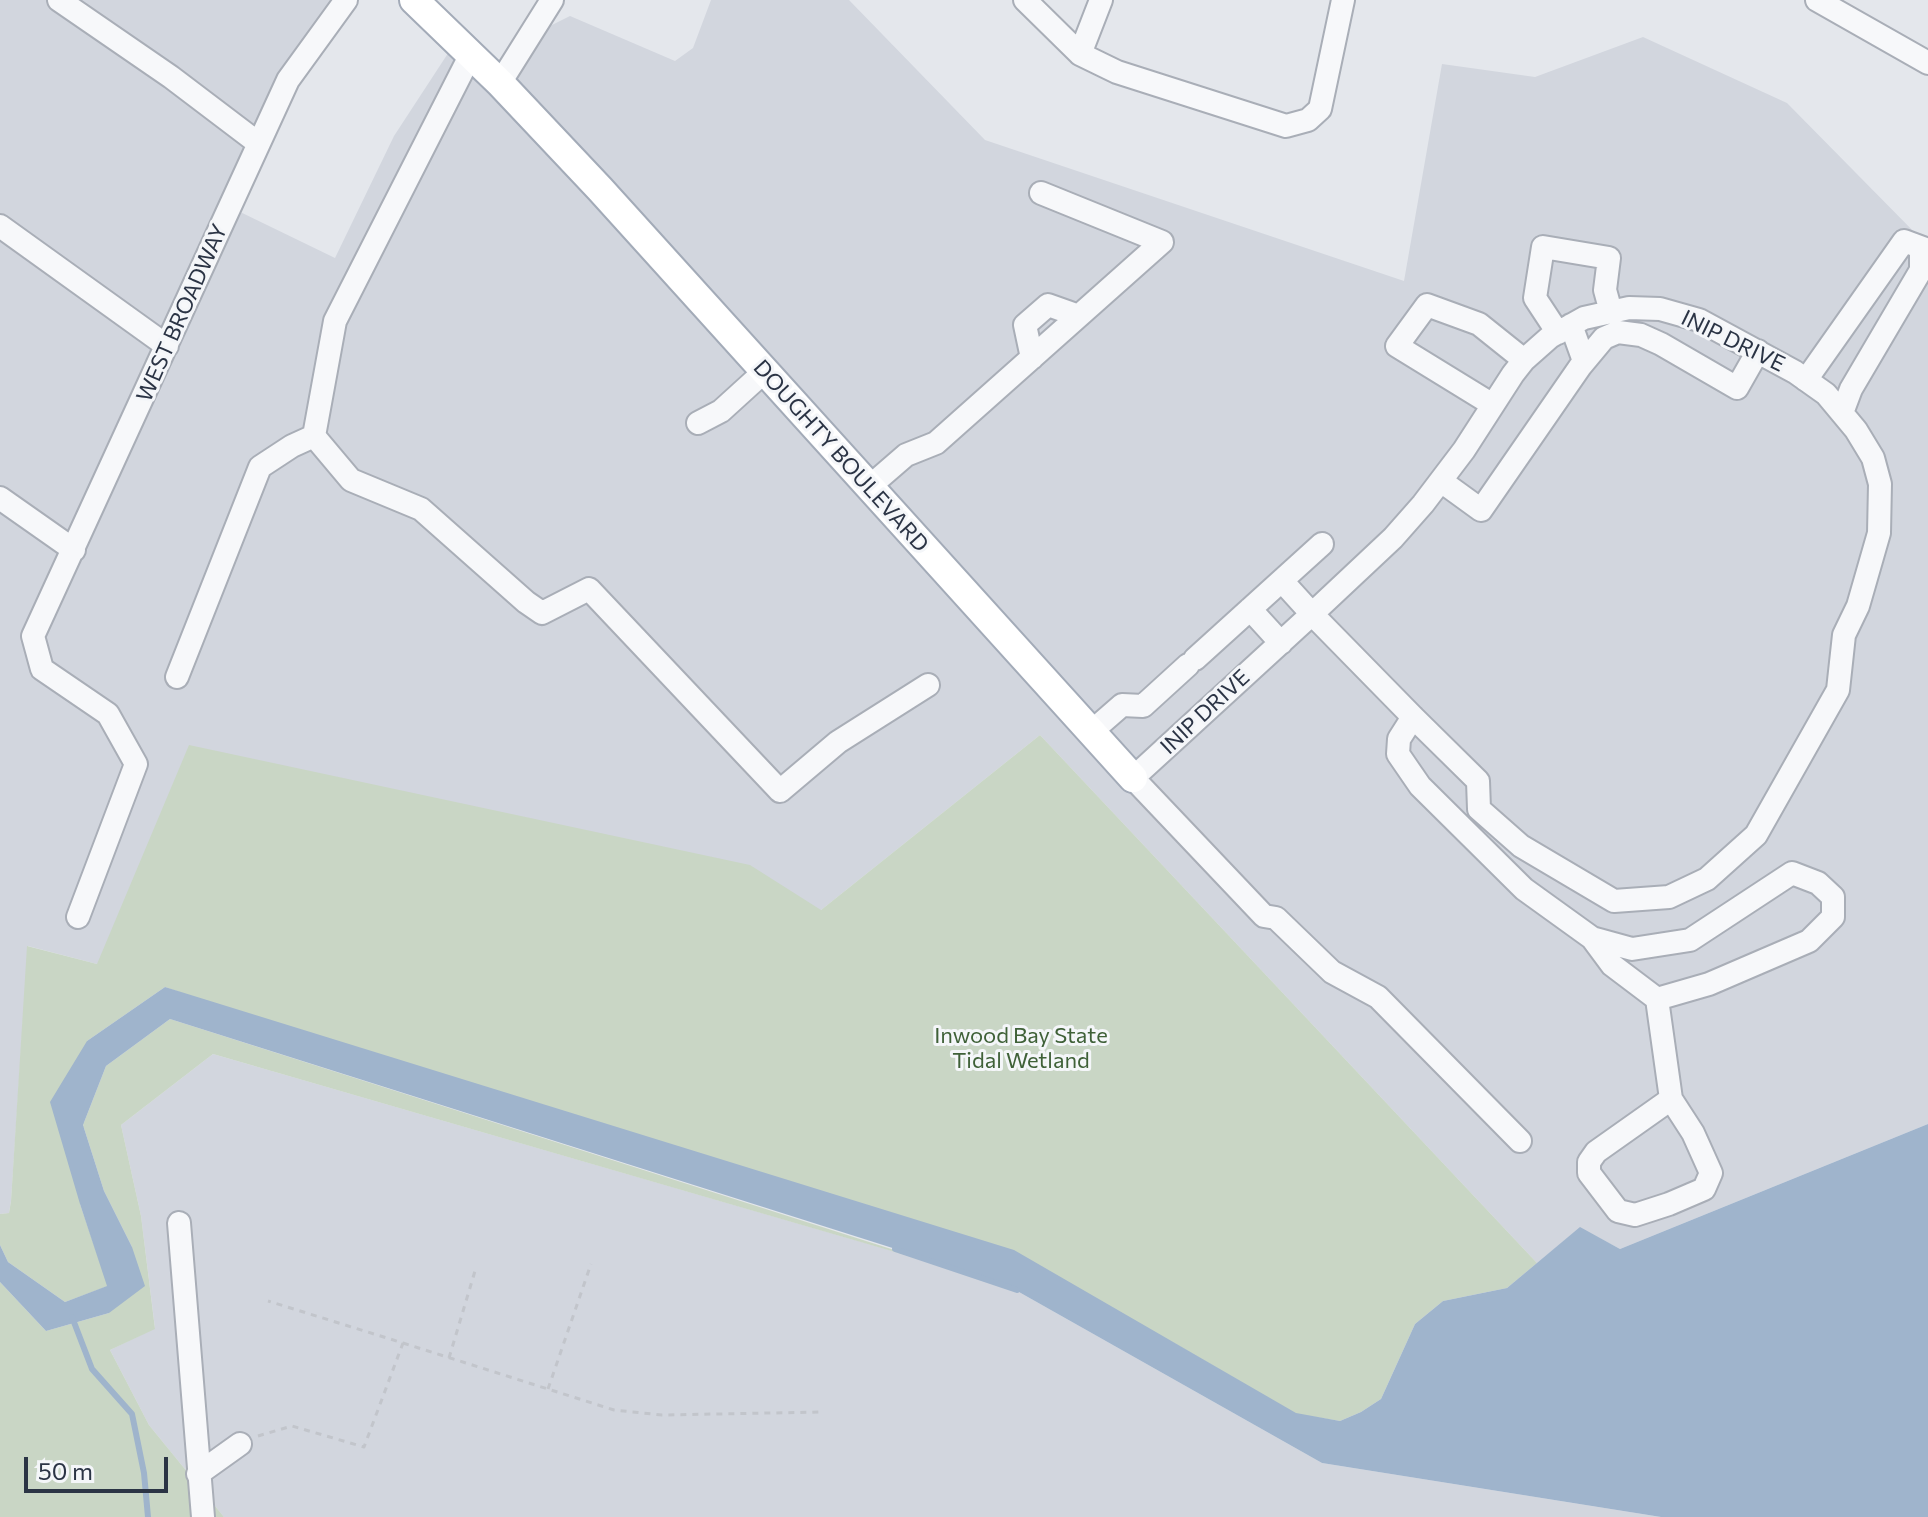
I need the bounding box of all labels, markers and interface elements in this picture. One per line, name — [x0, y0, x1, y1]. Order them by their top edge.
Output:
street label: WEST BROADWAY — [131, 220, 233, 406]
street label: INIP DRIVE — [1677, 305, 1789, 377]
street label: DOUGHTY BOULEVARD — [748, 355, 934, 557]
street label: INIP DRIVE — [1155, 664, 1255, 760]
park label: Inwood Bay State Tidal Wetland — [934, 1023, 1108, 1074]
scale bar — [28, 1441, 172, 1491]
text: 50 m — [38, 1456, 93, 1485]

